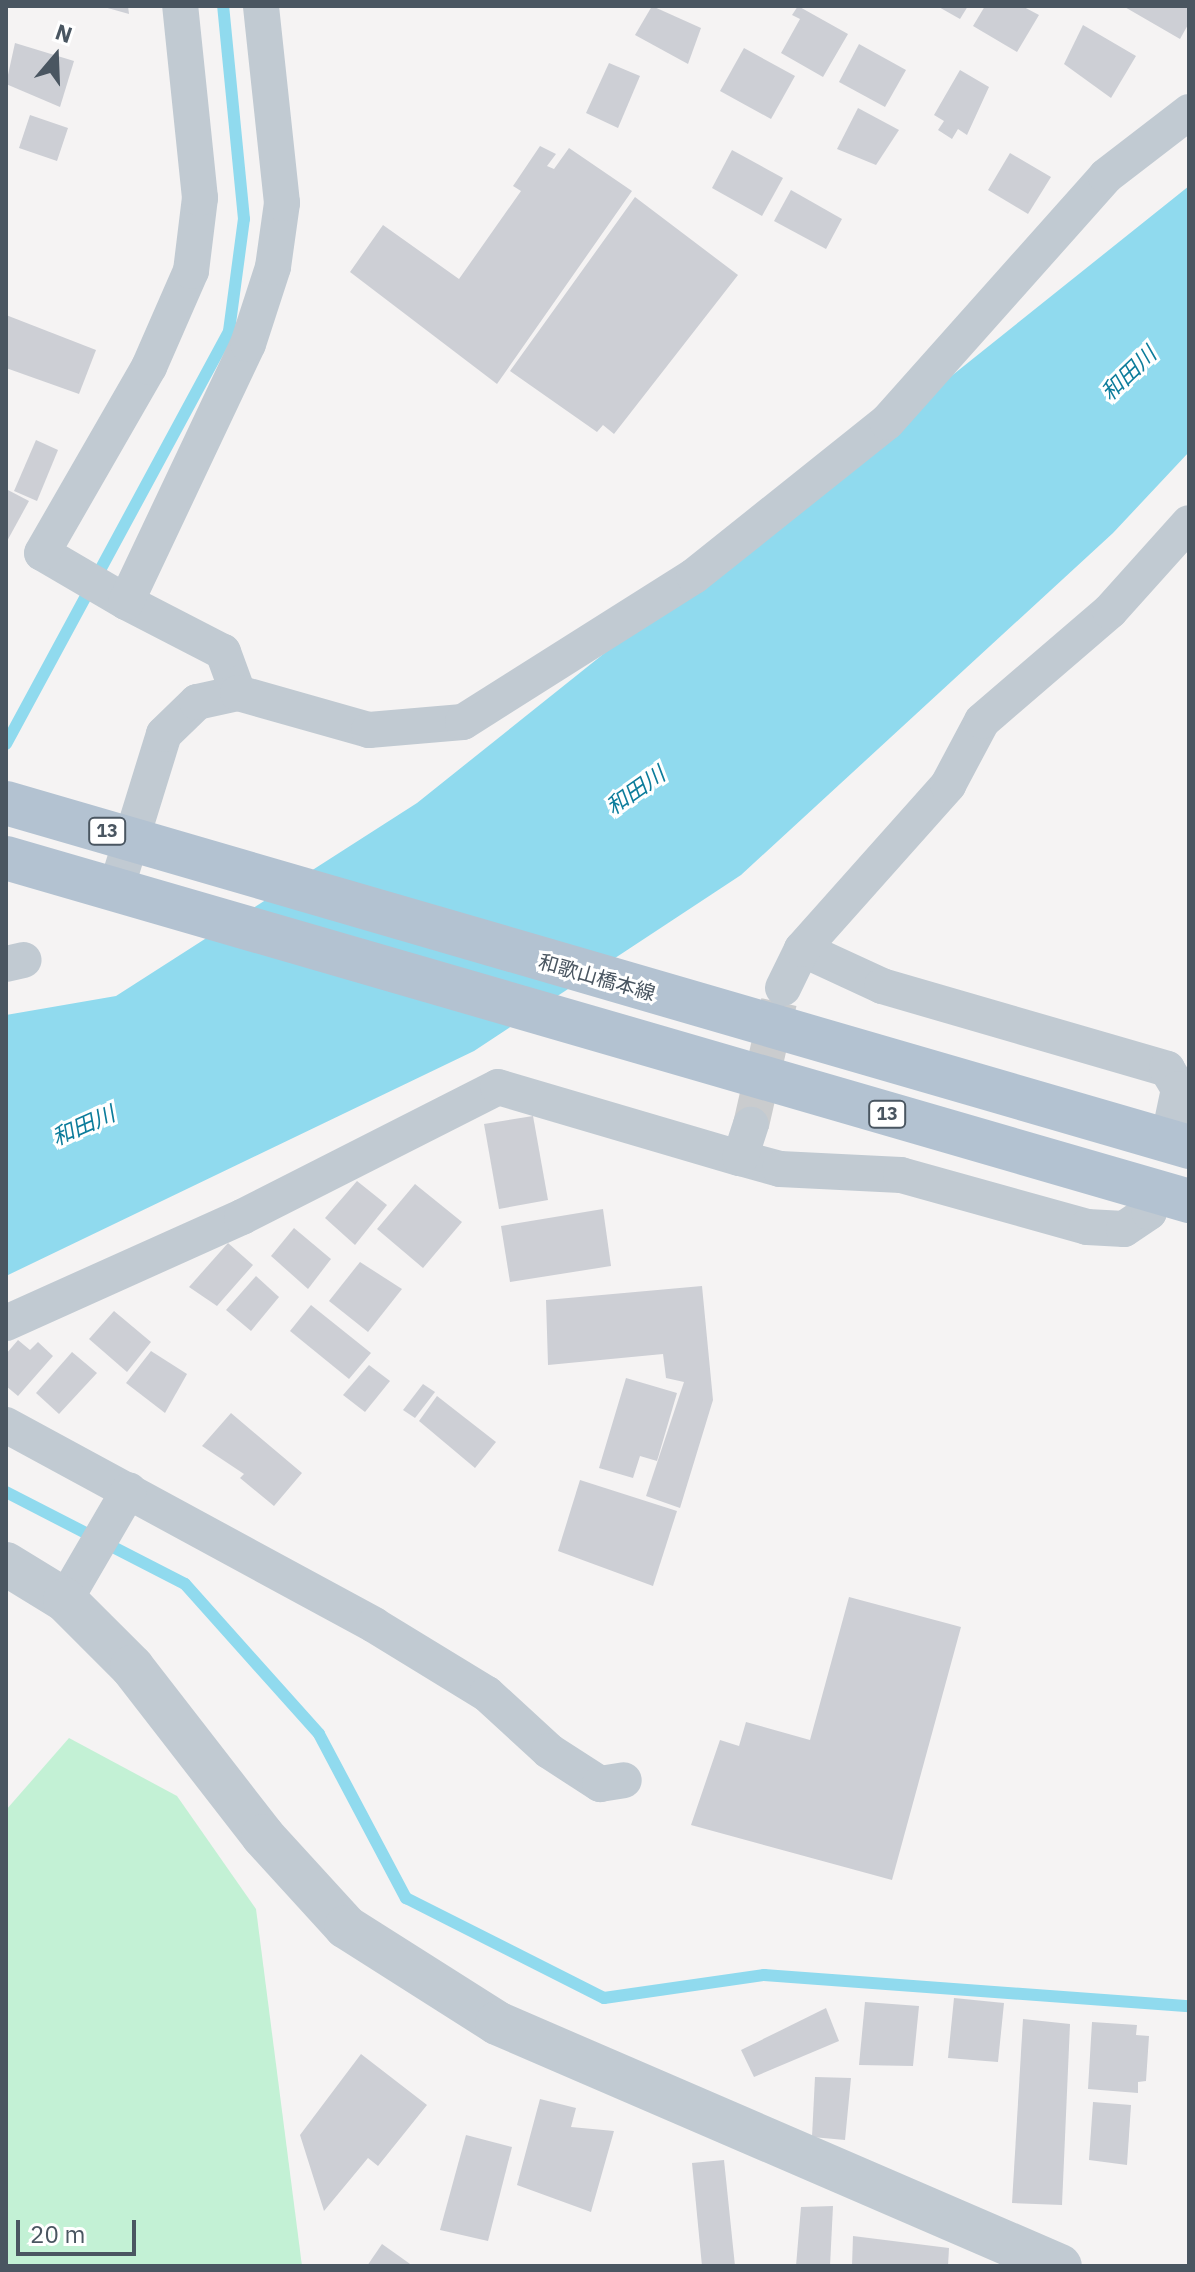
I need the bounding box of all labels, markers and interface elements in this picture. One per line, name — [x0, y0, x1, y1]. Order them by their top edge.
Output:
north arrow — [16, 16, 96, 96]
text: N — [52, 17, 76, 49]
water label: 和田川 — [1095, 341, 1161, 405]
water label: 和田川 — [600, 760, 670, 820]
road number: 13 — [87, 817, 127, 845]
street label: 和歌山橋本線 — [536, 949, 658, 1005]
water label: 和田川 — [47, 1100, 119, 1150]
road number: 13 — [867, 1100, 907, 1128]
scale bar — [20, 2204, 140, 2254]
text: 20 m — [30, 2218, 85, 2250]

